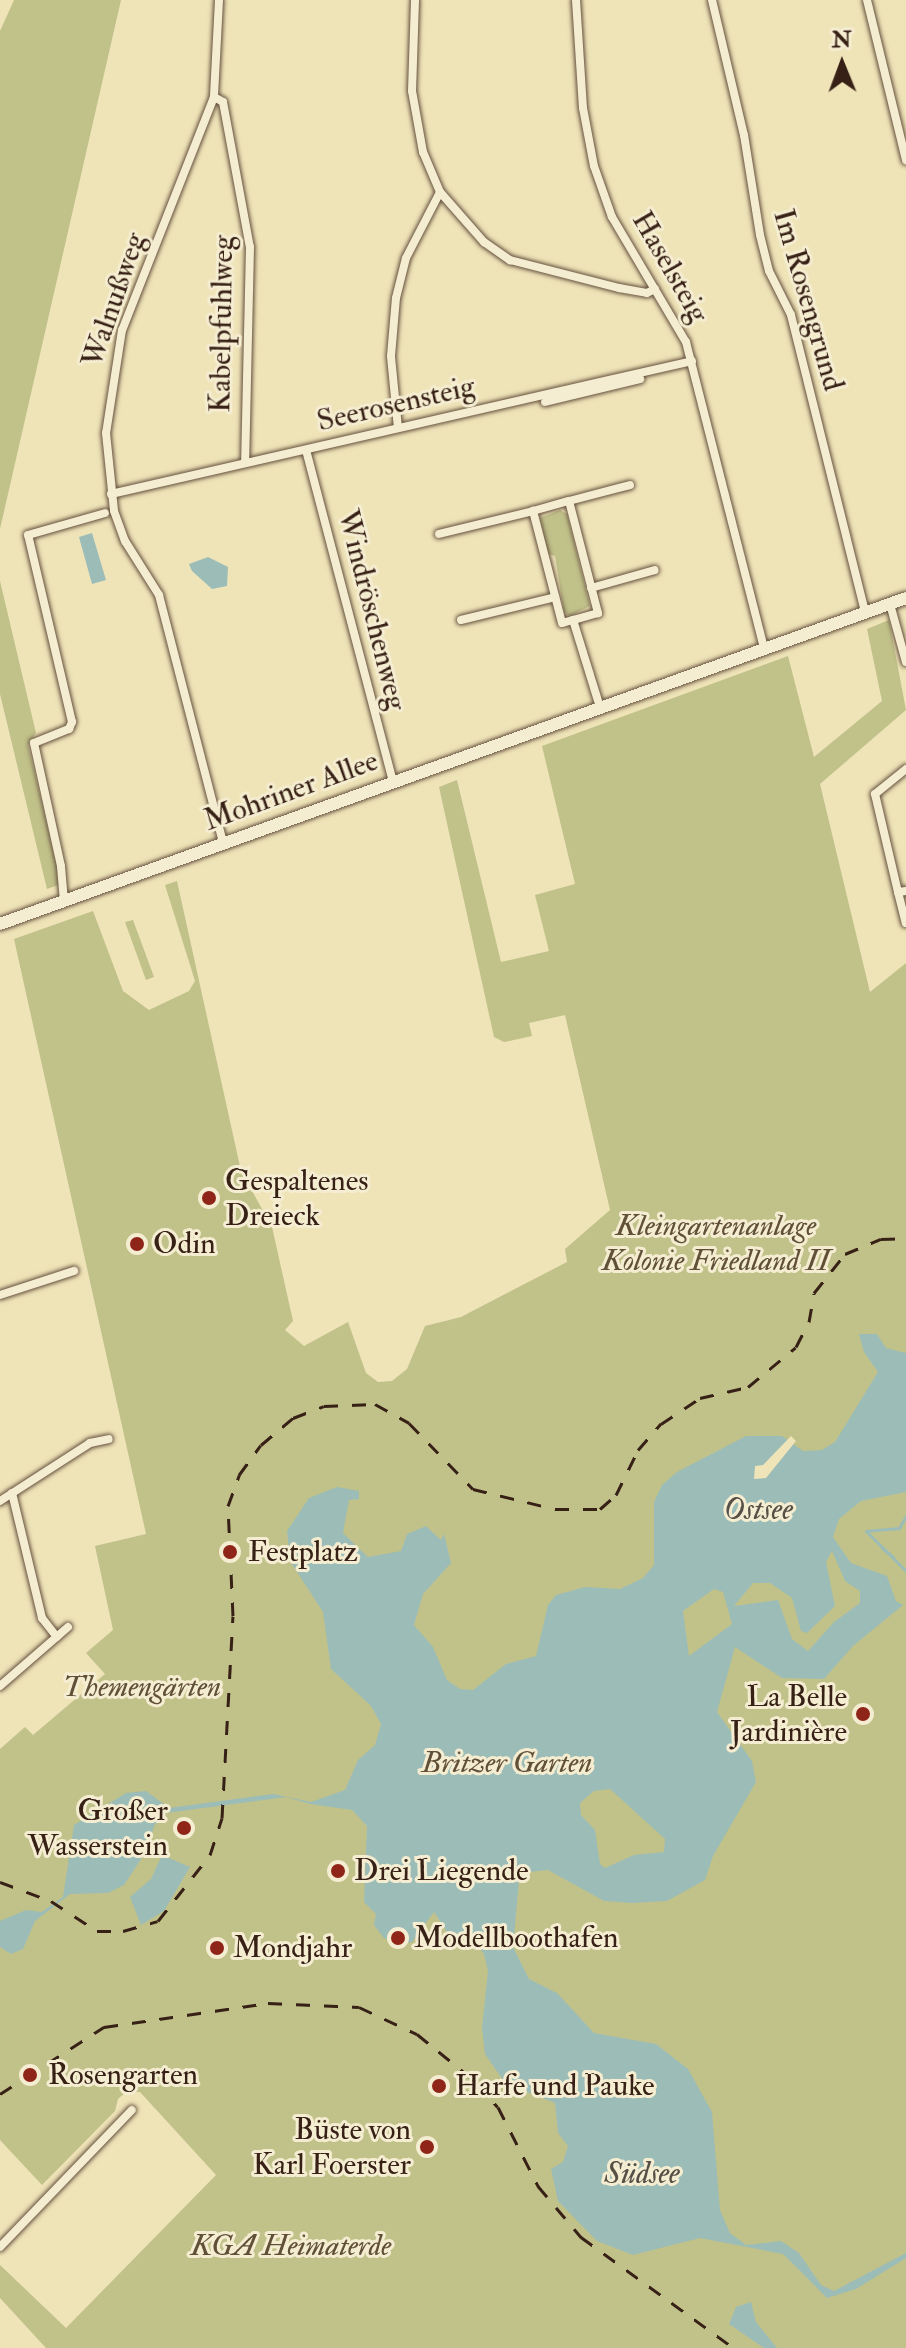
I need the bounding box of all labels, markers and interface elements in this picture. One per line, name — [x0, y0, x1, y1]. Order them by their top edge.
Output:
north arrow — [802, 24, 882, 104]
text: N — [831, 26, 852, 54]
street label: Haselsteig — [624, 205, 716, 329]
street label: Im Rosengrund — [765, 205, 851, 395]
street label: Walnußweg — [74, 228, 154, 372]
street label: Kabelpfuhlweg — [202, 235, 242, 413]
street label: Seerosensteig — [314, 368, 478, 440]
street label: Windröschenweg — [330, 506, 414, 714]
street label: Mohriner Allee — [199, 743, 383, 839]
place label: Gespaltenes Dreieck — [225, 1163, 369, 1234]
marker: Gespaltenes Dreieck — [200, 1189, 218, 1207]
park label: Kleingartenanlage Kolonie Friedland II — [602, 1208, 830, 1278]
place label: Odin — [153, 1226, 216, 1262]
marker: Odin — [128, 1235, 146, 1253]
water label: Ostsee — [723, 1490, 793, 1528]
place label: Festplatz — [248, 1534, 358, 1570]
marker: Festplatz — [219, 1541, 241, 1563]
park label: Themengärten — [63, 1669, 221, 1705]
place label: La Belle Jardinière — [730, 1679, 847, 1750]
marker: La Belle Jardinière — [854, 1705, 872, 1723]
park label: Britzer Garten — [422, 1745, 592, 1781]
place label: Großer Wasserstein — [27, 1793, 168, 1864]
marker: Großer Wasserstein — [175, 1819, 193, 1837]
place label: Drei Liegende — [354, 1853, 528, 1889]
marker: Drei Liegende — [329, 1862, 347, 1880]
place label: Modellboothafen — [414, 1920, 618, 1956]
marker: Modellboothafen — [389, 1929, 407, 1947]
place label: Mondjahr — [233, 1930, 352, 1966]
marker: Mondjahr — [208, 1939, 226, 1957]
place label: Rosengarten — [48, 2057, 198, 2093]
marker: Rosengarten — [19, 2064, 41, 2086]
place label: Harfe und Pauke — [455, 2068, 655, 2104]
marker: Harfe und Pauke — [430, 2077, 448, 2095]
place label: Büste von Karl Foerster — [253, 2112, 411, 2182]
marker: Büste von Karl Foerster — [418, 2138, 436, 2156]
water label: Südsee — [604, 2154, 680, 2192]
park label: KGA Heimaterde — [191, 2228, 391, 2264]

